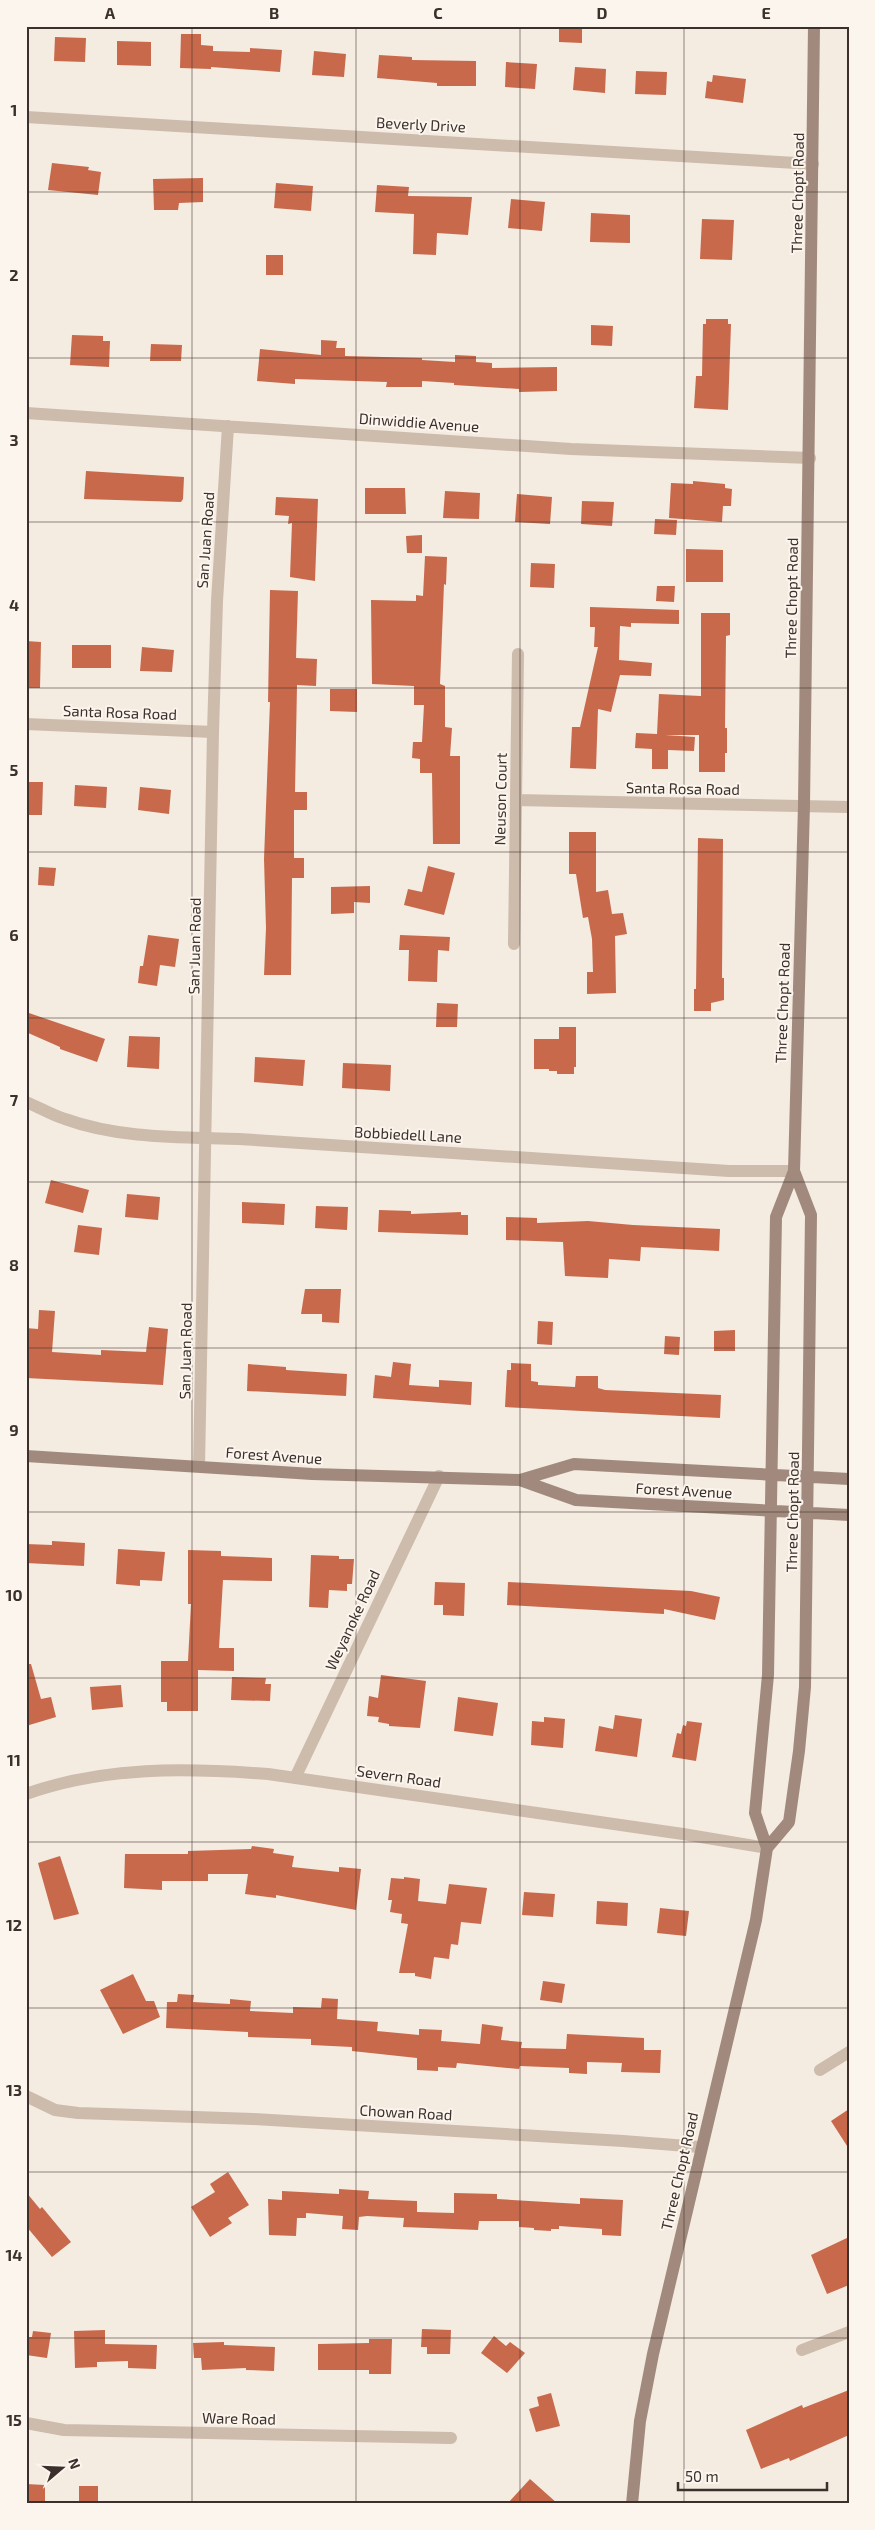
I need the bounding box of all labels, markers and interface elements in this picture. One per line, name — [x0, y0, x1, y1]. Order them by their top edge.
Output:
text: A — [105, 3, 116, 22]
text: B — [269, 3, 279, 22]
text: C — [433, 3, 443, 22]
text: D — [597, 3, 608, 22]
text: E — [761, 3, 771, 22]
text: 1 — [11, 100, 17, 119]
street label: Beverly Drive — [376, 113, 466, 135]
street label: Three Chopt Road — [787, 132, 807, 254]
text: 2 — [9, 265, 19, 284]
street label: Dinwiddie Avenue — [358, 409, 480, 435]
text: 3 — [9, 430, 19, 449]
street label: San Juan Road — [193, 491, 217, 589]
street label: Three Chopt Road — [781, 537, 801, 659]
text: 4 — [9, 595, 19, 614]
street label: Santa Rosa Road — [63, 701, 177, 723]
street label: Neuson Court — [490, 752, 510, 846]
text: 5 — [10, 760, 19, 779]
street label: Santa Rosa Road — [626, 778, 740, 798]
street label: San Juan Road — [184, 897, 204, 995]
text: 6 — [9, 925, 19, 944]
street label: Three Chopt Road — [771, 942, 793, 1064]
text: 7 — [10, 1090, 19, 1109]
street label: Bobbiedell Lane — [354, 1122, 462, 1146]
text: 8 — [9, 1255, 19, 1274]
street label: San Juan Road — [175, 1302, 195, 1400]
text: 9 — [9, 1420, 19, 1439]
street label: Forest Avenue — [225, 1443, 323, 1467]
street label: Three Chopt Road — [782, 1451, 802, 1573]
street label: Forest Avenue — [635, 1478, 733, 1502]
street label: Weyanoke Road — [321, 1567, 383, 1673]
text: 10 — [5, 1585, 23, 1604]
text: 11 — [7, 1750, 21, 1769]
street label: Severn Road — [356, 1761, 442, 1791]
text: 12 — [6, 1915, 22, 1934]
text: 13 — [6, 2080, 22, 2099]
street label: Chowan Road — [359, 2101, 453, 2123]
street label: Three Chopt Road — [657, 2110, 701, 2232]
text: 14 — [5, 2245, 23, 2264]
street label: Ware Road — [202, 2408, 276, 2428]
text: 15 — [6, 2410, 22, 2429]
north arrow — [38, 2442, 88, 2492]
text: N — [65, 2456, 84, 2471]
scale bar — [678, 2460, 826, 2492]
text: 50 m — [685, 2467, 719, 2485]

